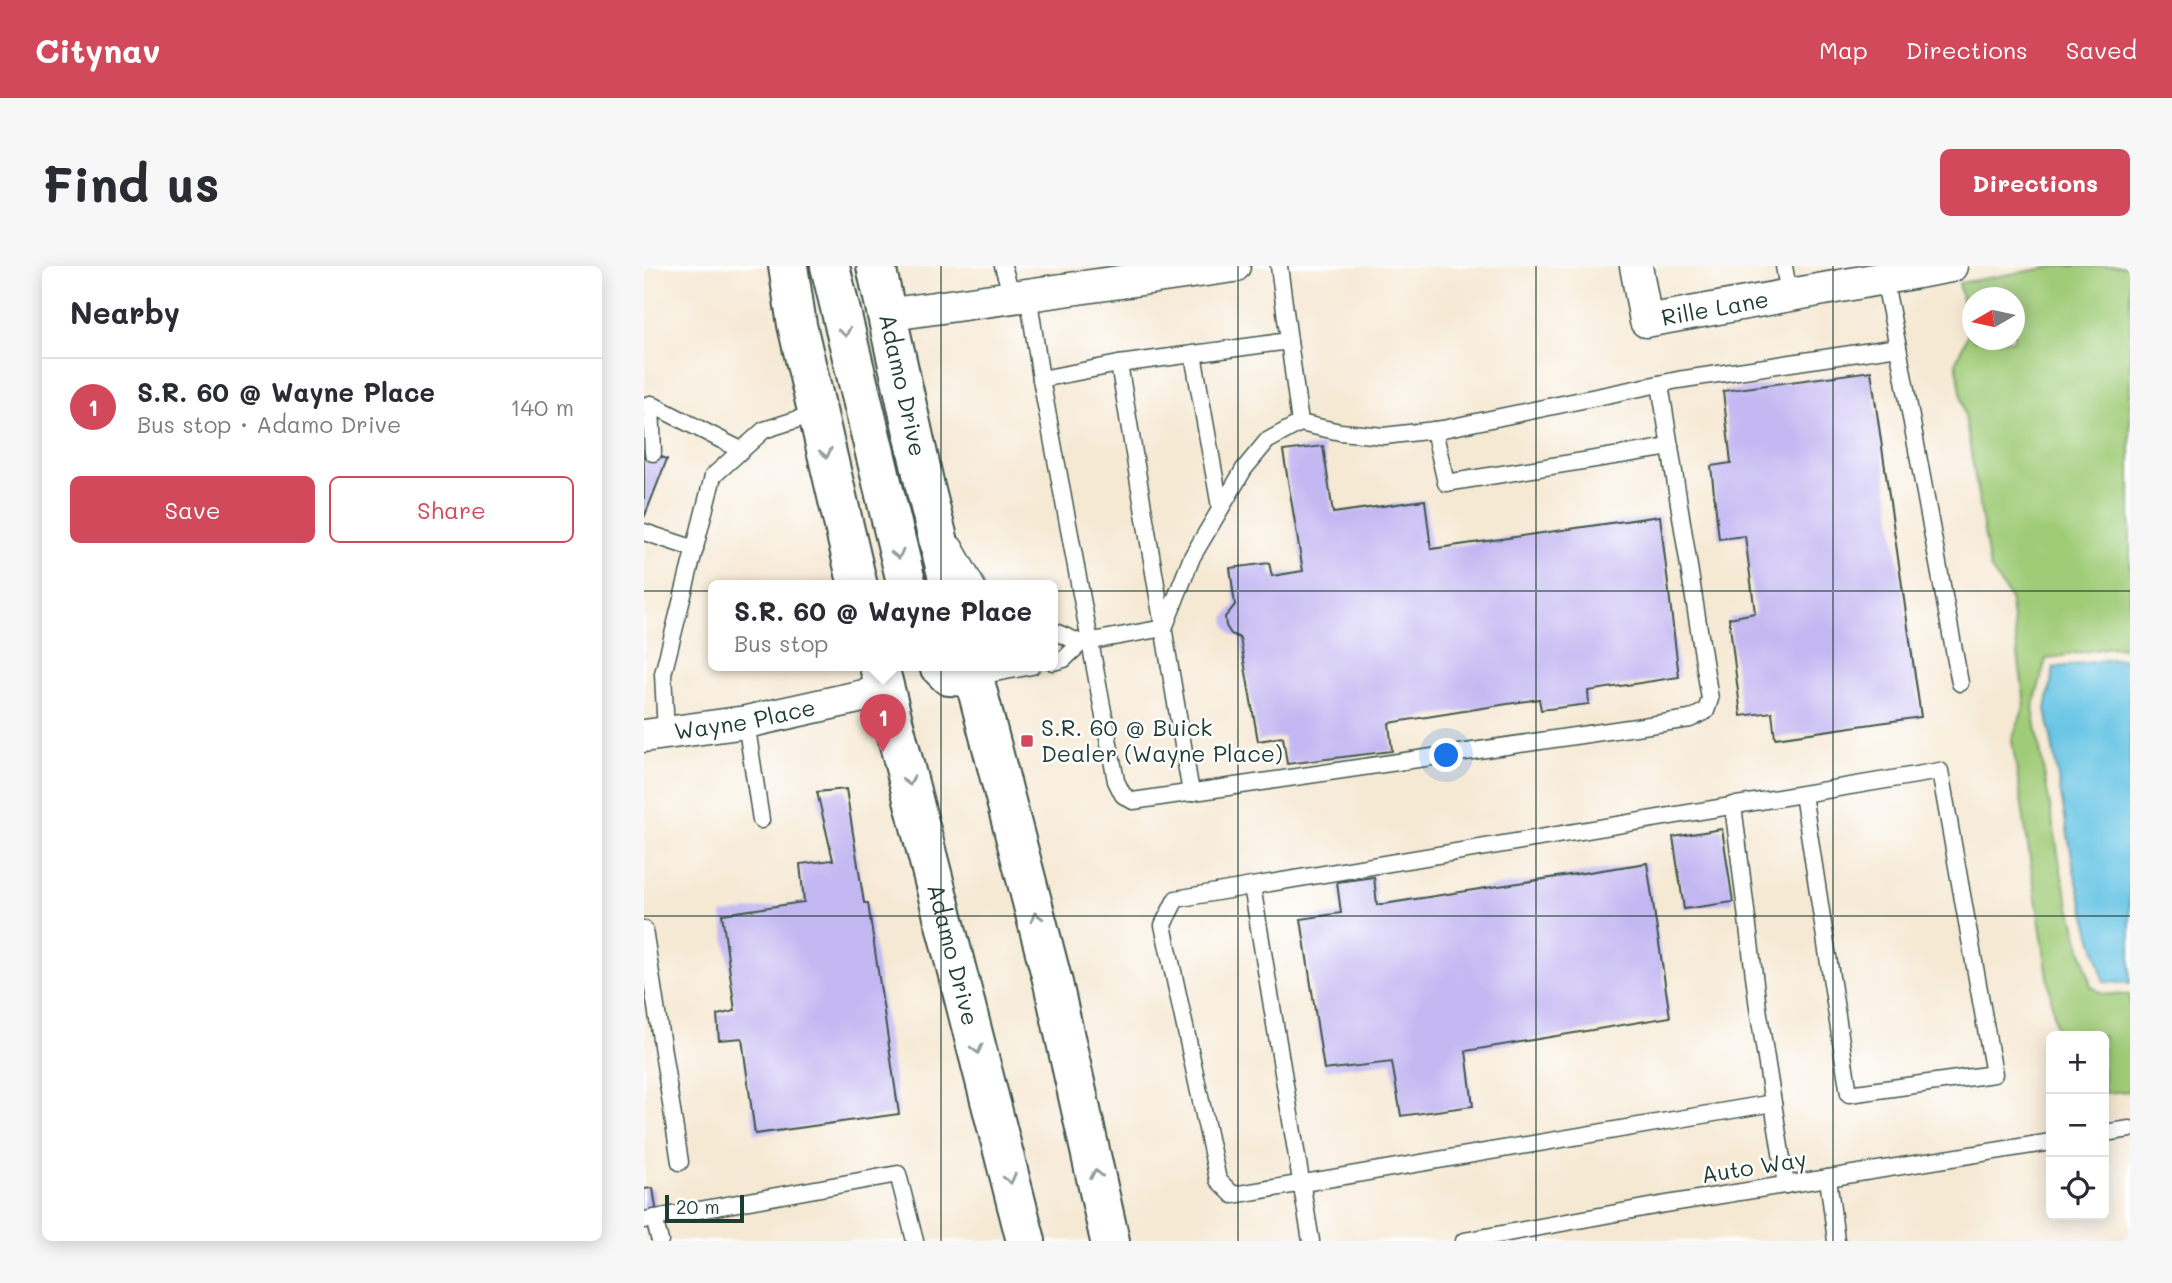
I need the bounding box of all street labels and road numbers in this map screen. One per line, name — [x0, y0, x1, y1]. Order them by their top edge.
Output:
street label: Rille Lane — [1659, 283, 1771, 332]
street label: Adamo Drive — [873, 311, 934, 459]
street label: Wayne Place — [672, 691, 818, 746]
street label: Adamo Drive — [921, 880, 986, 1028]
street label: Auto Way — [1699, 1143, 1809, 1189]

